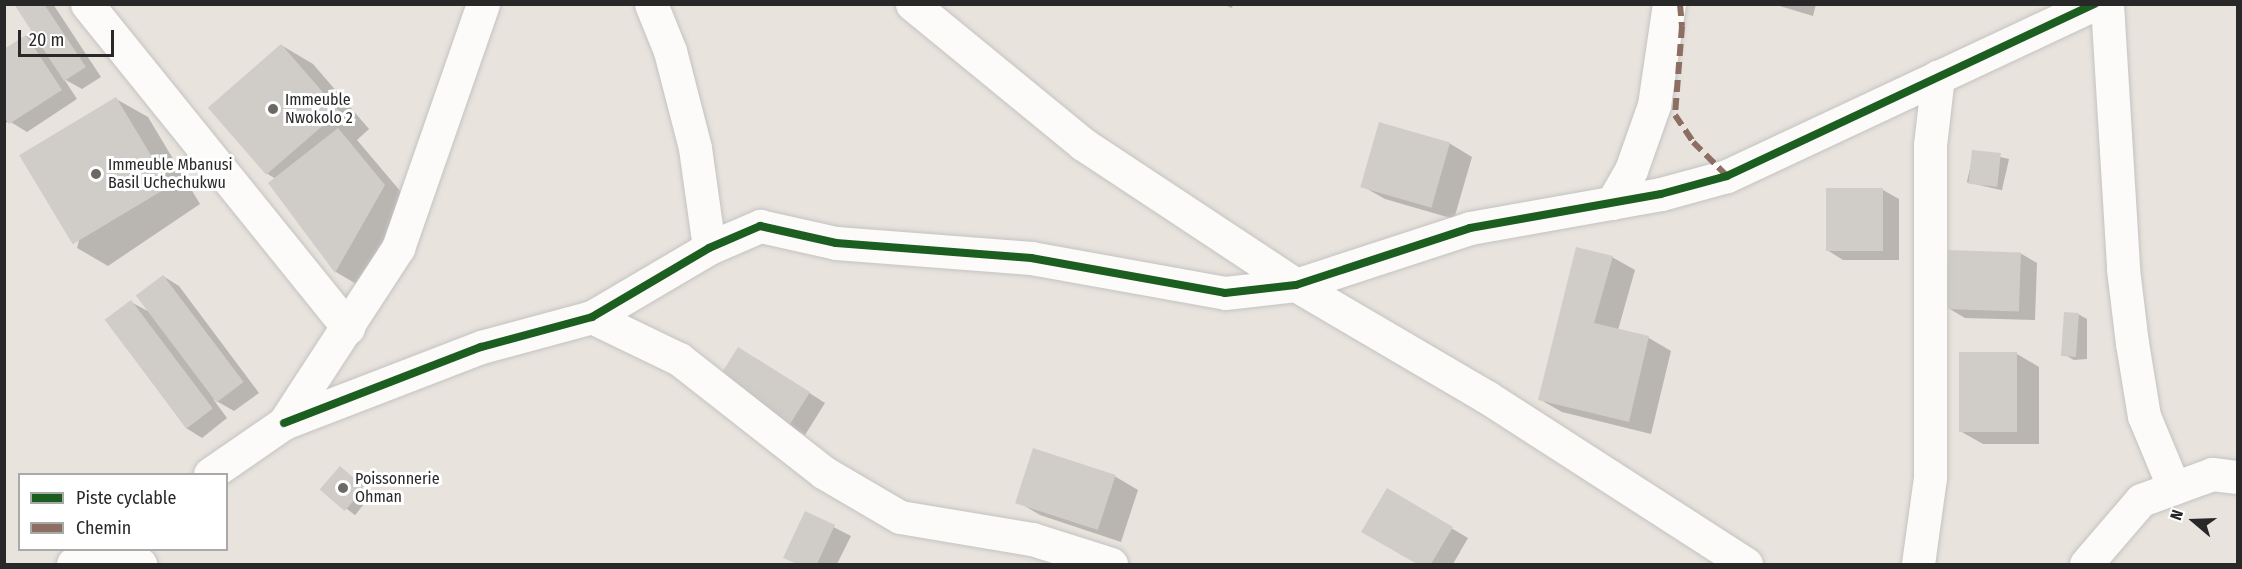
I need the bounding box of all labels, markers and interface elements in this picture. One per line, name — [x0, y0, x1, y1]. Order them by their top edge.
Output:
scale bar — [21, 18, 117, 56]
text: 20 m — [29, 29, 64, 51]
place label: Immeuble Nwokolo 2 — [285, 90, 353, 128]
marker: Immeuble Nwokolo 2 — [266, 102, 280, 116]
place label: Immeuble Mbanusi Basil Uchechukwu — [108, 155, 233, 193]
marker: Immeuble Mbanusi Basil Uchechukwu — [89, 167, 103, 181]
place label: Poissonnerie Ohman — [355, 469, 440, 507]
legend — [18, 473, 228, 551]
marker: Poissonnerie Ohman — [336, 481, 350, 495]
text: Piste cyclable — [76, 487, 176, 509]
north arrow — [2164, 491, 2224, 551]
text: N — [2166, 507, 2187, 523]
text: Chemin — [76, 517, 131, 539]

